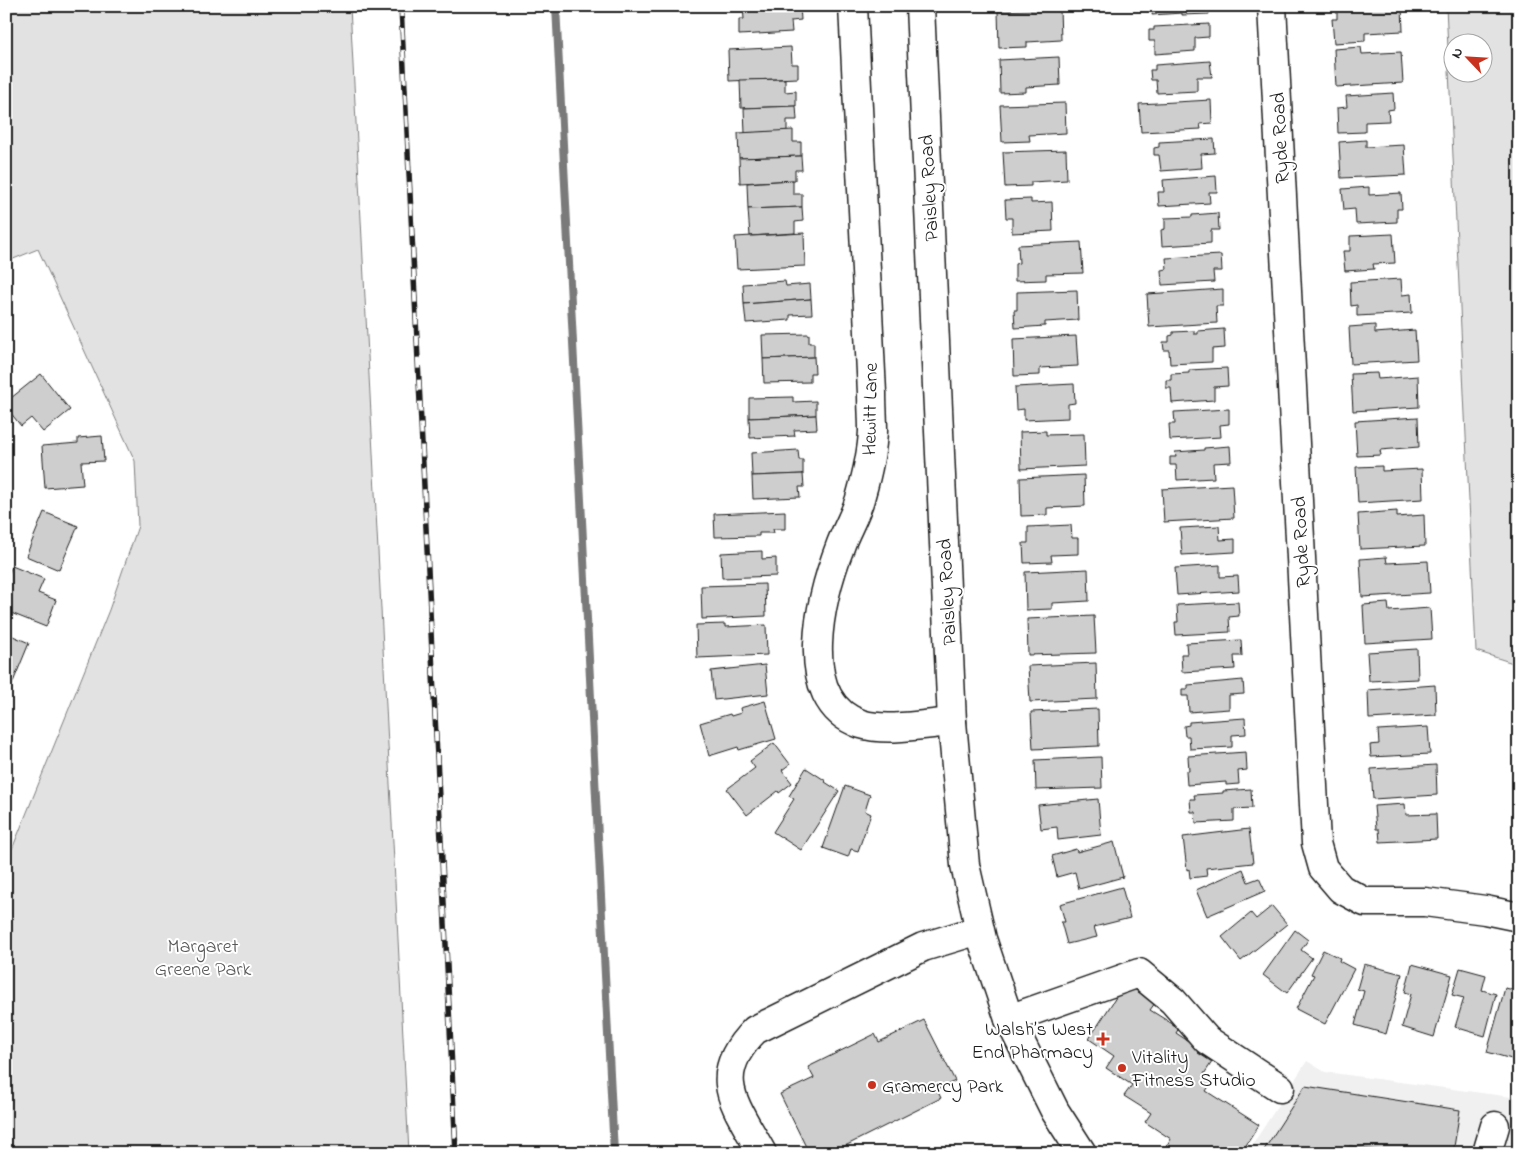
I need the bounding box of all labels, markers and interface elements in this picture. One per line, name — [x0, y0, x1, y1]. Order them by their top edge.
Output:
north arrow — [1442, 32, 1492, 82]
text: N — [1446, 44, 1469, 62]
street label: Ryde Road — [1265, 91, 1298, 184]
street label: Paisley Road — [913, 134, 948, 242]
street label: Hewitt Lane — [856, 362, 887, 456]
street label: Ryde Road — [1286, 495, 1319, 588]
street label: Paisley Road — [931, 538, 966, 646]
park label: Margaret Greene Park — [155, 933, 252, 985]
place label: Walsh’s West End Pharmacy — [972, 1016, 1093, 1068]
marker: Walsh’s West End Pharmacy — [1097, 1033, 1109, 1045]
place label: Vitality Fitness Studio — [1131, 1044, 1256, 1096]
marker: Vitality Fitness Studio — [1116, 1062, 1128, 1074]
place label: Gramercy Park — [882, 1073, 1004, 1102]
marker: Gramercy Park — [866, 1079, 878, 1091]

